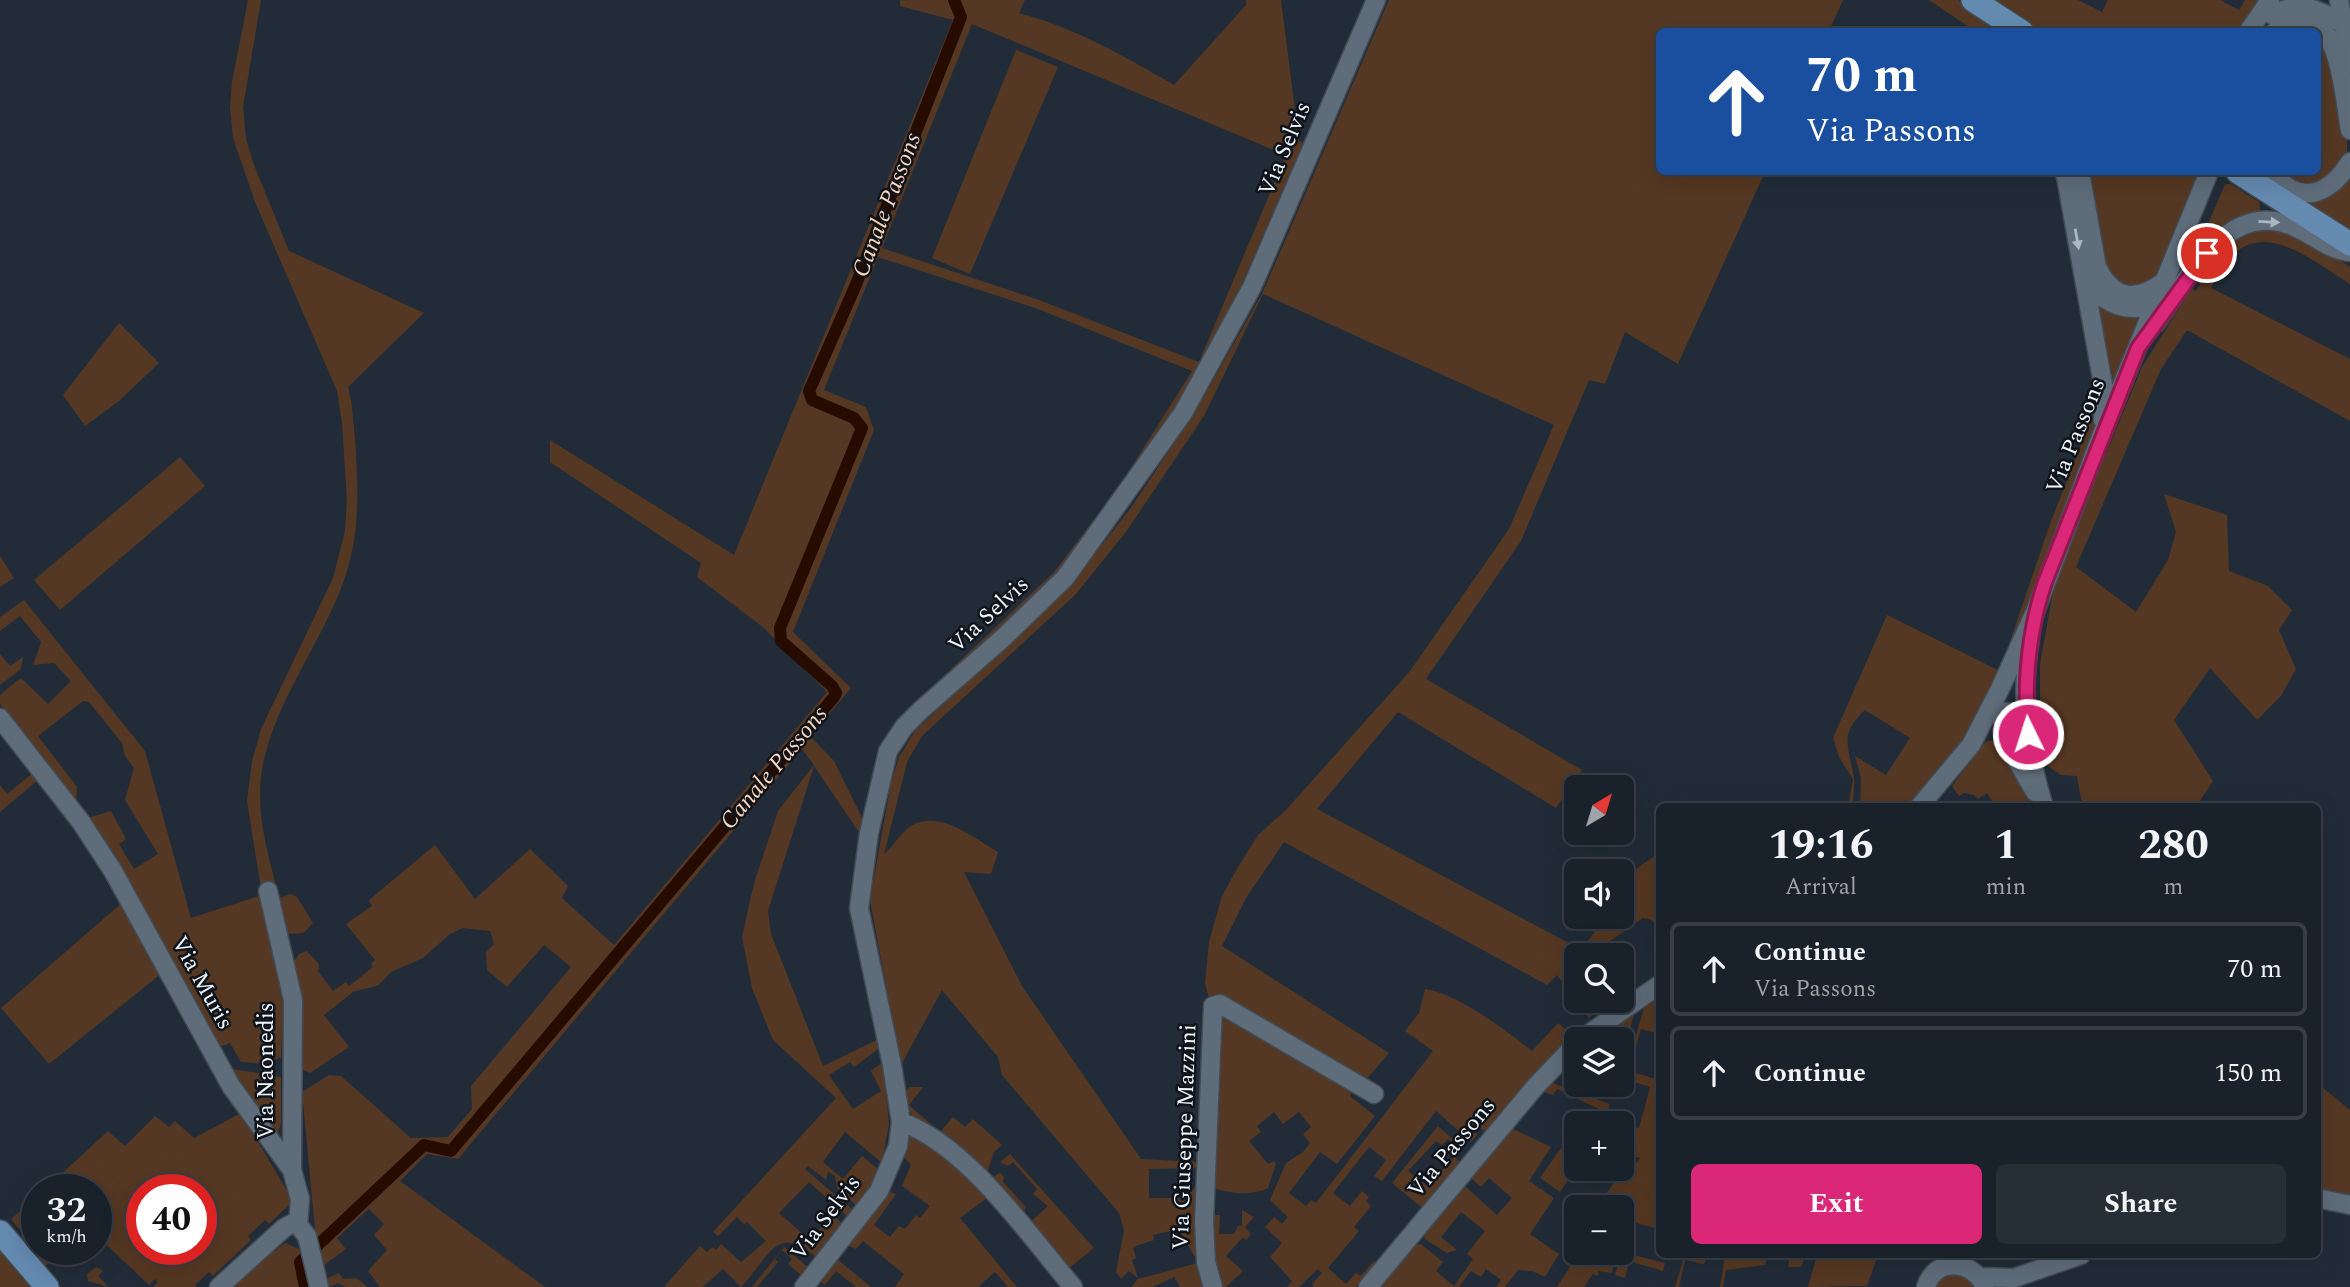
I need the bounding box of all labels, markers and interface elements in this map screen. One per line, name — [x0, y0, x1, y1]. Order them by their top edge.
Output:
text: 70 m — [1806, 39, 1917, 114]
icon: ahead — [1691, 56, 1782, 147]
street label: Via Selvis — [1249, 96, 1321, 202]
text: Via Passons — [1806, 107, 1976, 156]
water label: Canale Passons — [843, 127, 931, 282]
one-way arrow — [2258, 216, 2280, 227]
pin — [2177, 223, 2237, 283]
one-way arrow — [2072, 228, 2083, 250]
icon: arrive — [2188, 234, 2226, 272]
street label: Via Passons — [2037, 373, 2115, 499]
street label: Via Selvis — [941, 568, 1037, 662]
position arrow — [1991, 697, 2065, 771]
water label: Canale Passons — [711, 698, 837, 838]
north arrow — [1564, 775, 1634, 845]
map controls — [1564, 775, 1634, 1265]
text: 19:16 — [1768, 814, 1874, 877]
text: 1 — [1994, 814, 2018, 877]
text: 280 — [2138, 814, 2209, 877]
button: sound — [1564, 859, 1634, 929]
text: Arrival — [1785, 870, 1857, 905]
text: min — [1986, 870, 2026, 905]
text: m — [2164, 870, 2183, 905]
street label: Via Muris — [162, 930, 242, 1036]
text: Continue — [1754, 932, 1866, 972]
button: search — [1564, 943, 1634, 1013]
text: 70 m — [2227, 949, 2282, 989]
icon: ahead — [1695, 950, 1733, 988]
text: Via Passons — [1754, 972, 1876, 1007]
street label: Via Naonedis — [249, 1002, 284, 1140]
street label: Via Giuseppe Mazzini — [1164, 1023, 1206, 1251]
button: layers — [1564, 1027, 1634, 1097]
text: Continue — [1754, 1053, 1866, 1093]
text: 150 m — [2214, 1053, 2282, 1093]
icon: ahead — [1695, 1054, 1733, 1092]
street label: Via Passons — [1399, 1090, 1505, 1206]
button: + — [1564, 1111, 1634, 1181]
button: Exit — [1691, 1164, 1982, 1244]
button: Share — [1996, 1164, 2286, 1244]
street label: Via Selvis — [782, 1168, 870, 1268]
speed limit sign: 40 — [126, 1174, 217, 1265]
text: 32 — [47, 1184, 86, 1237]
button: − — [1564, 1195, 1634, 1265]
text: km/h — [46, 1223, 87, 1250]

